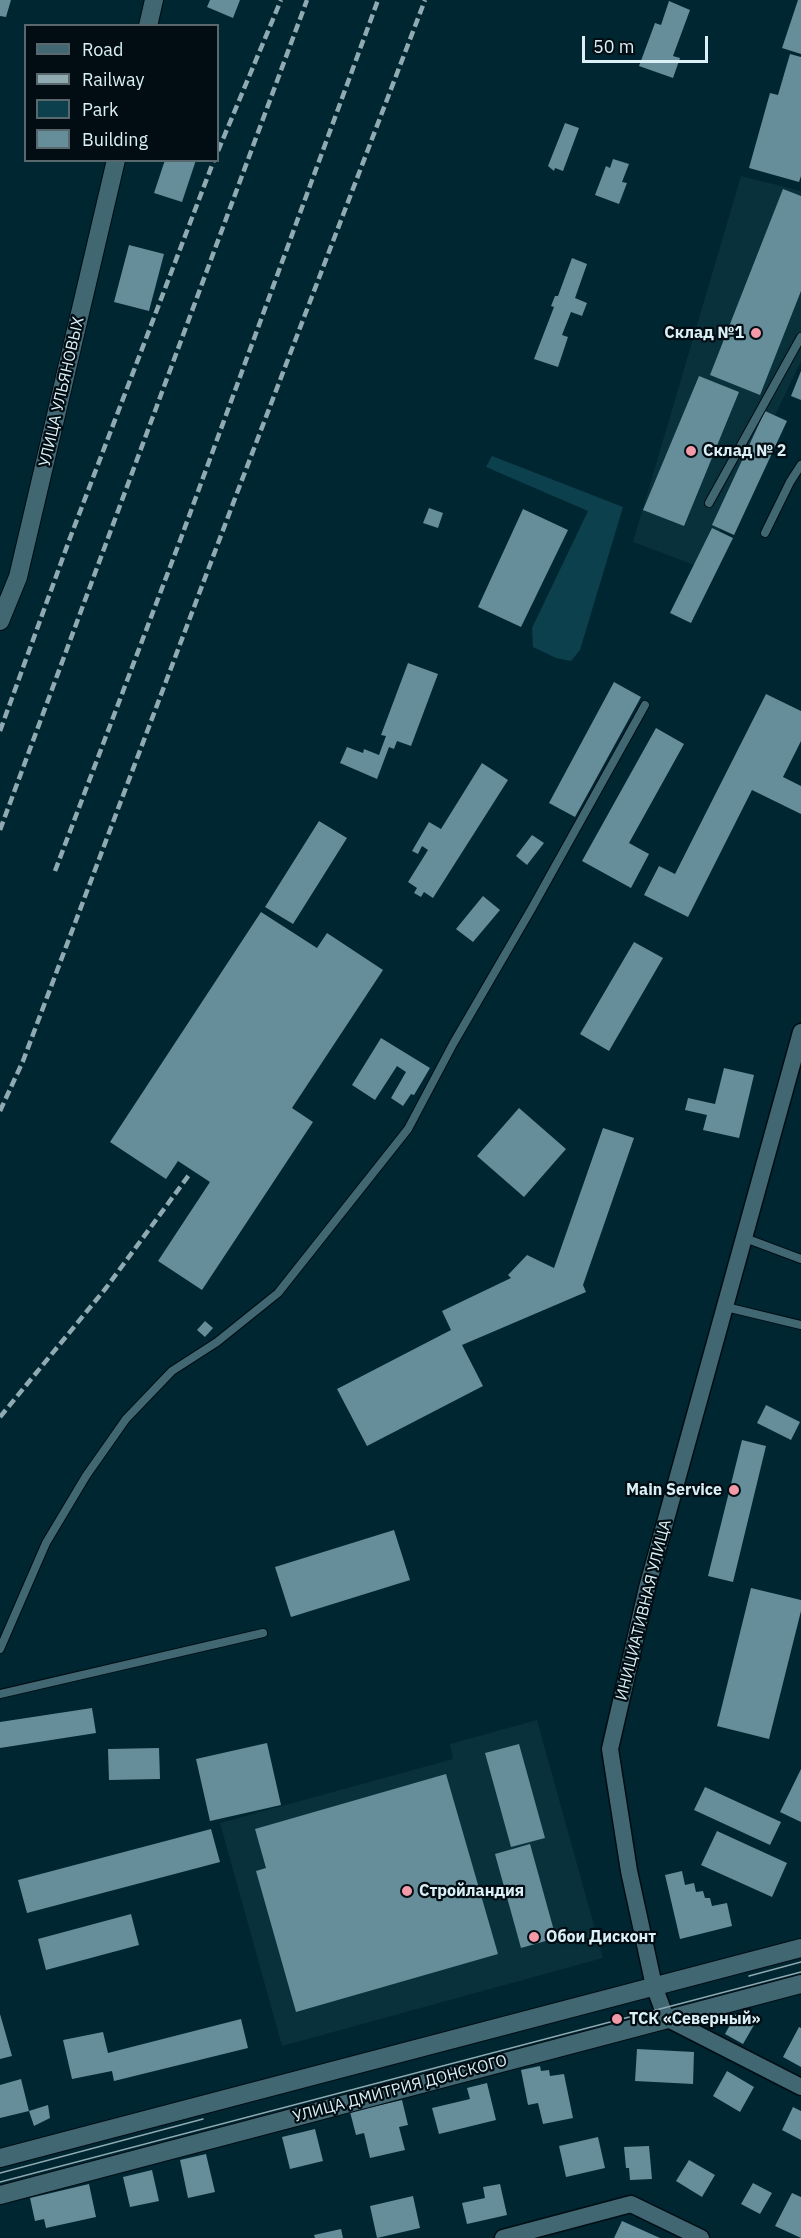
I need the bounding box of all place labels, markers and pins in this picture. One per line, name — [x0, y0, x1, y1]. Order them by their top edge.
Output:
place label: Склад №1 — [664, 323, 744, 343]
marker: Склад №1 — [749, 326, 763, 340]
place label: Склад № 2 — [703, 441, 786, 461]
marker: Склад № 2 — [684, 444, 698, 458]
place label: Main Service — [626, 1480, 722, 1500]
marker: Main Service — [727, 1483, 741, 1497]
place label: Стройландия — [419, 1881, 524, 1901]
marker: Стройландия — [400, 1884, 414, 1898]
place label: Обои Дисконт — [546, 1927, 656, 1947]
marker: Обои Дисконт — [527, 1930, 541, 1944]
place label: ТСК «Северный» — [629, 2009, 761, 2029]
marker: ТСК «Северный» — [610, 2012, 624, 2026]

